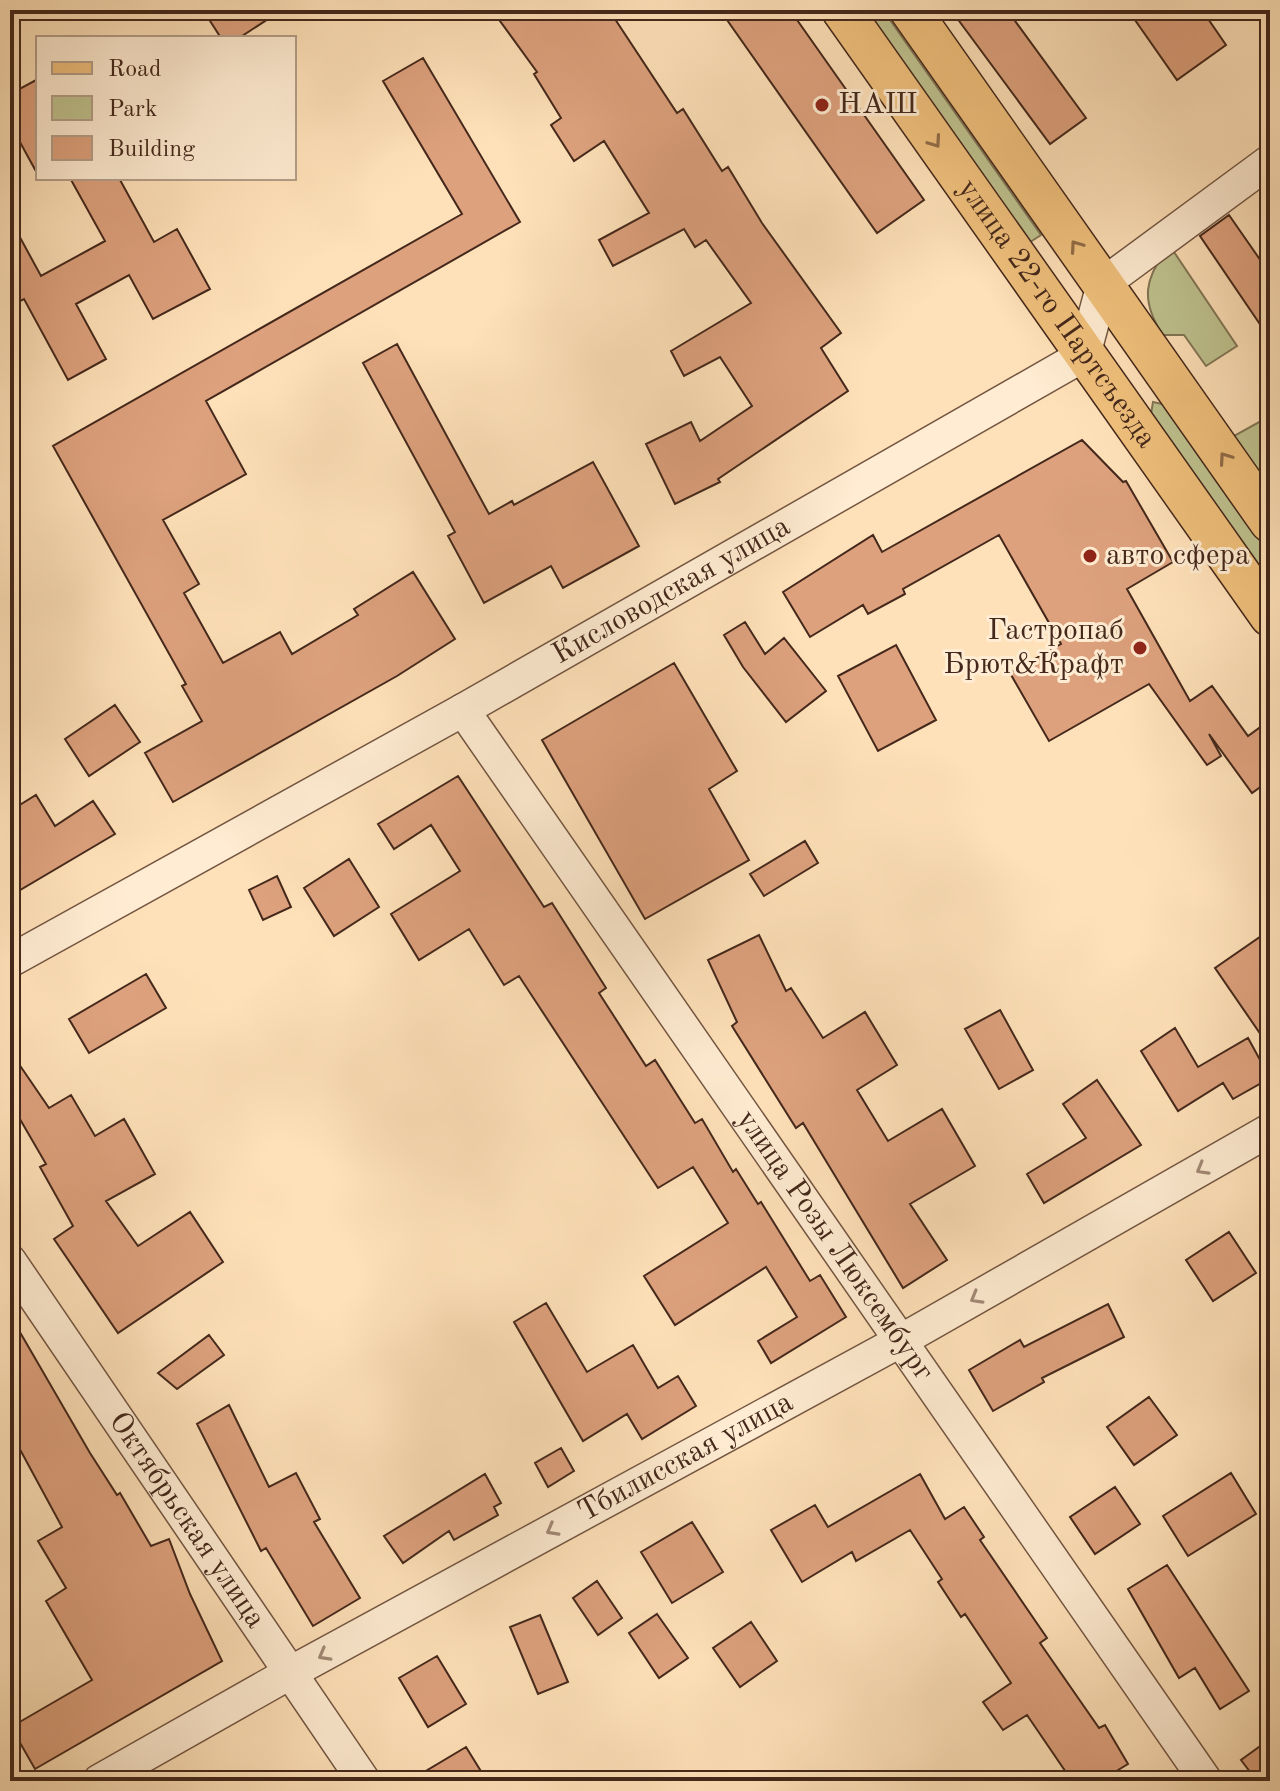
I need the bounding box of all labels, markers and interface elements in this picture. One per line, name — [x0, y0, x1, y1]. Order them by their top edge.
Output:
legend — [36, 36, 296, 180]
text: Road — [108, 58, 161, 82]
place label: НАШ — [838, 90, 918, 120]
marker: НАШ — [813, 96, 831, 114]
text: Park — [108, 98, 157, 122]
one-way arrow — [925, 134, 940, 148]
text: Building — [108, 138, 195, 162]
street label: улица 22-го Партсъезда — [952, 174, 1162, 454]
one-way arrow — [1071, 240, 1086, 254]
one-way arrow — [1220, 453, 1235, 467]
street label: Кисловодская улица — [548, 511, 795, 670]
place label: авто сфера — [1106, 541, 1250, 571]
marker: авто сфера — [1081, 547, 1099, 565]
place label: Гастропаб Брют&Крафт — [943, 616, 1124, 680]
marker: Гастропаб Брют&Крафт — [1131, 639, 1149, 657]
street label: улица Розы Люксембург — [731, 1105, 939, 1387]
one-way arrow — [1196, 1159, 1211, 1175]
one-way arrow — [970, 1288, 985, 1304]
street label: Тбилисская улица — [573, 1387, 798, 1528]
street label: Октябрьская улица — [103, 1407, 271, 1634]
one-way arrow — [546, 1521, 560, 1536]
one-way arrow — [317, 1645, 332, 1660]

